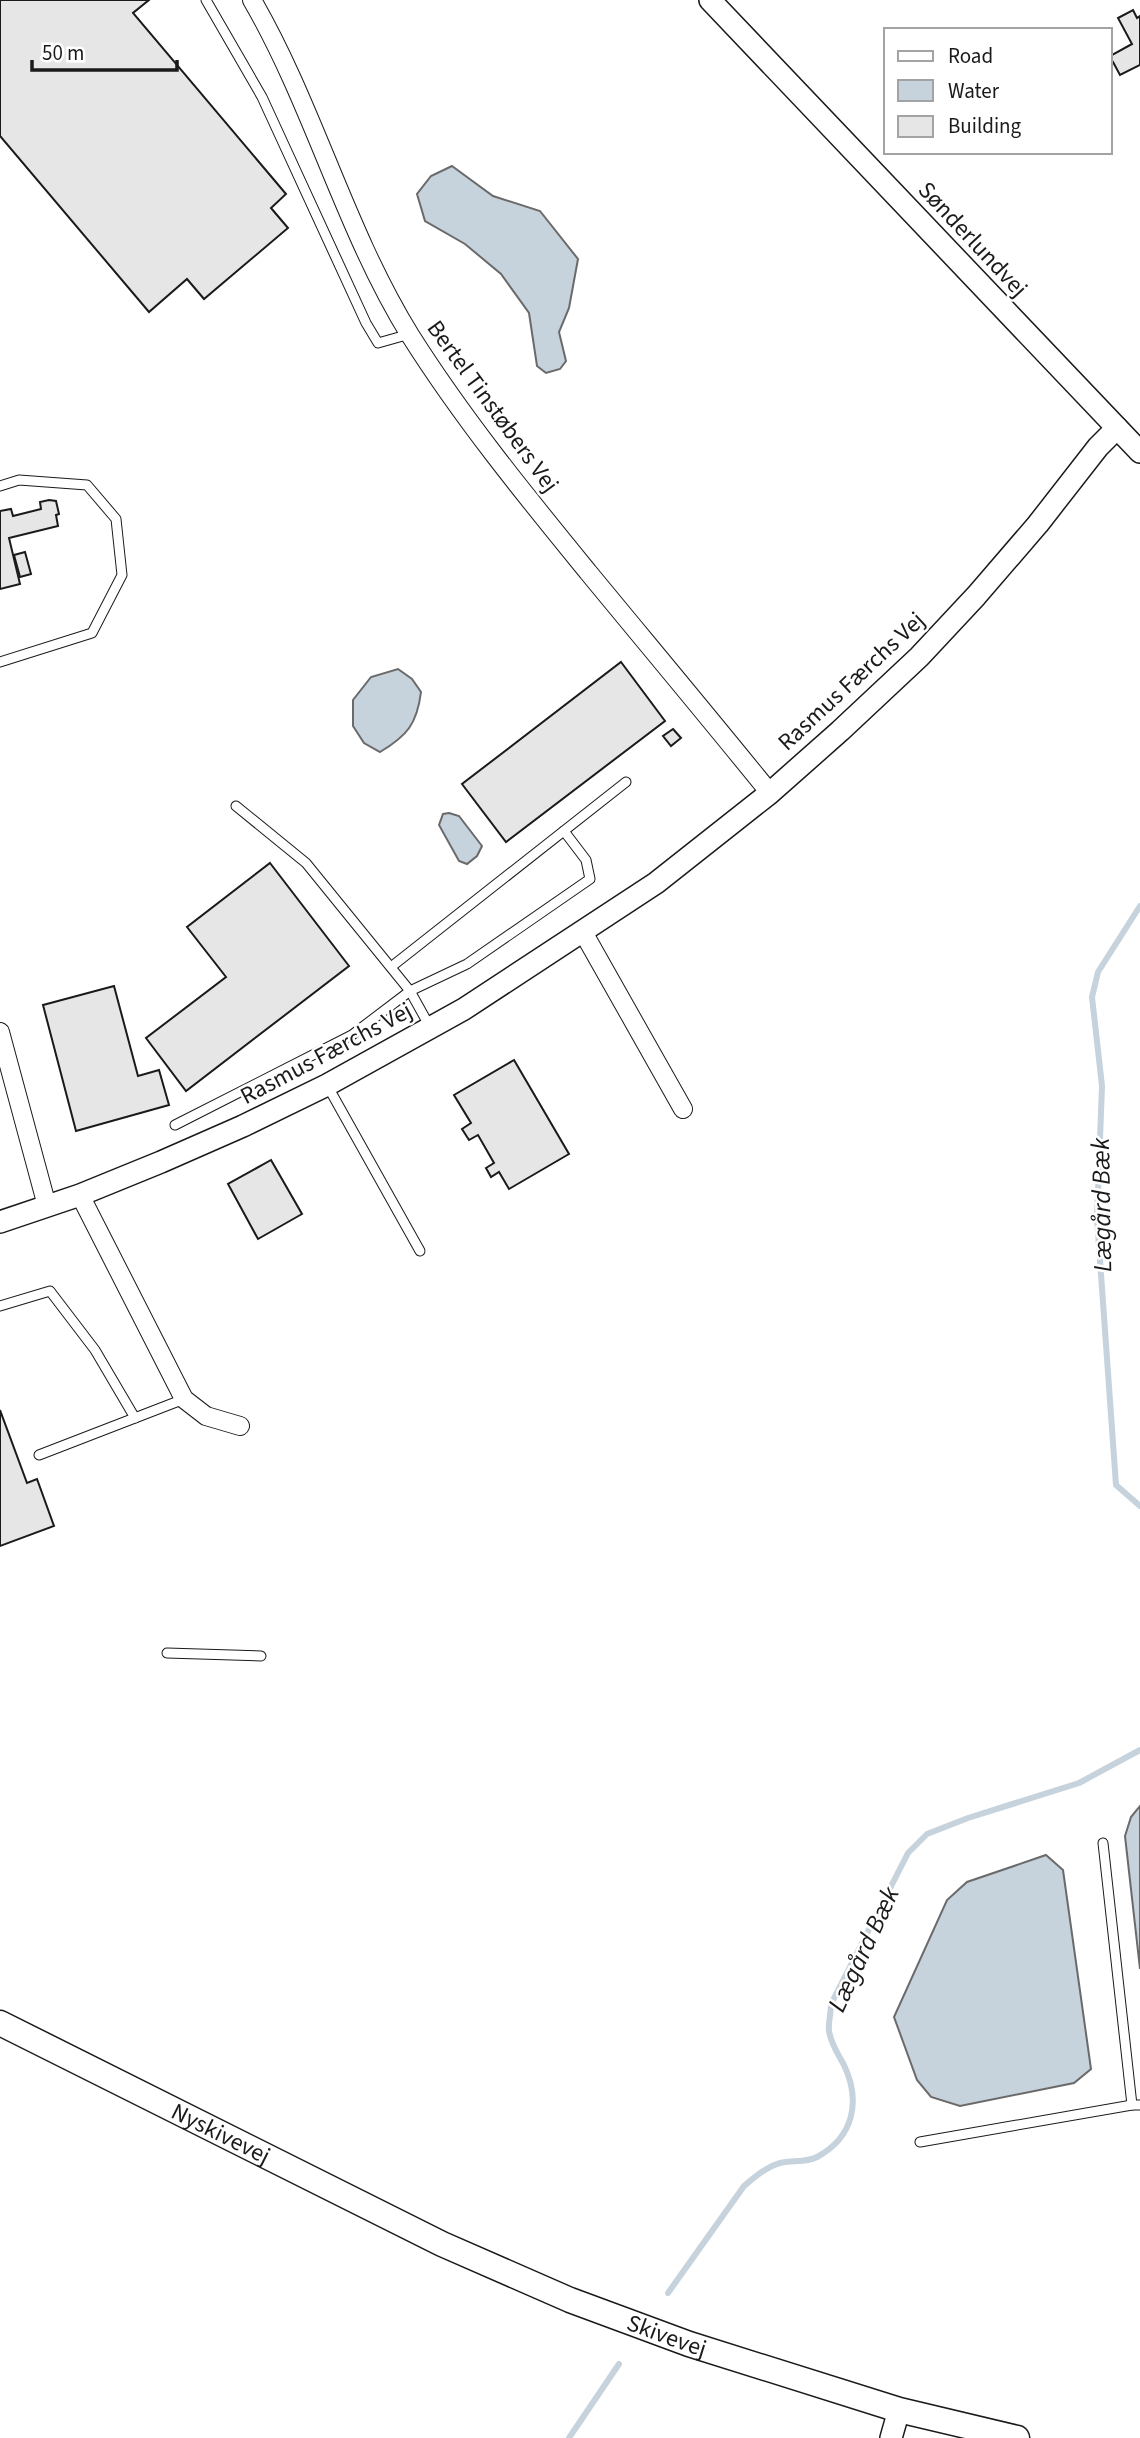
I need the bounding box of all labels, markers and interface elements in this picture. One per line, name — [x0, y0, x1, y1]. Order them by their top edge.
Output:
scale bar — [32, 28, 177, 72]
legend — [884, 28, 1112, 154]
text: 50 m — [42, 38, 84, 68]
text: Road — [948, 41, 993, 71]
text: Water — [948, 76, 1000, 106]
text: Building — [948, 111, 1022, 141]
street label: Sønderlundvej — [910, 174, 1036, 305]
street label: Bertel Tinstøbers Vej — [418, 313, 567, 500]
street label: Rasmus Færchs Vej — [770, 604, 933, 759]
street label: Rasmus Færchs Vej — [234, 993, 418, 1114]
water label: Lægård Bæk — [1082, 1137, 1121, 1272]
water label: Lægård Bæk — [818, 1880, 909, 2018]
street label: Nyskivevej — [165, 2094, 276, 2173]
street label: Skivevej — [622, 2305, 711, 2366]

